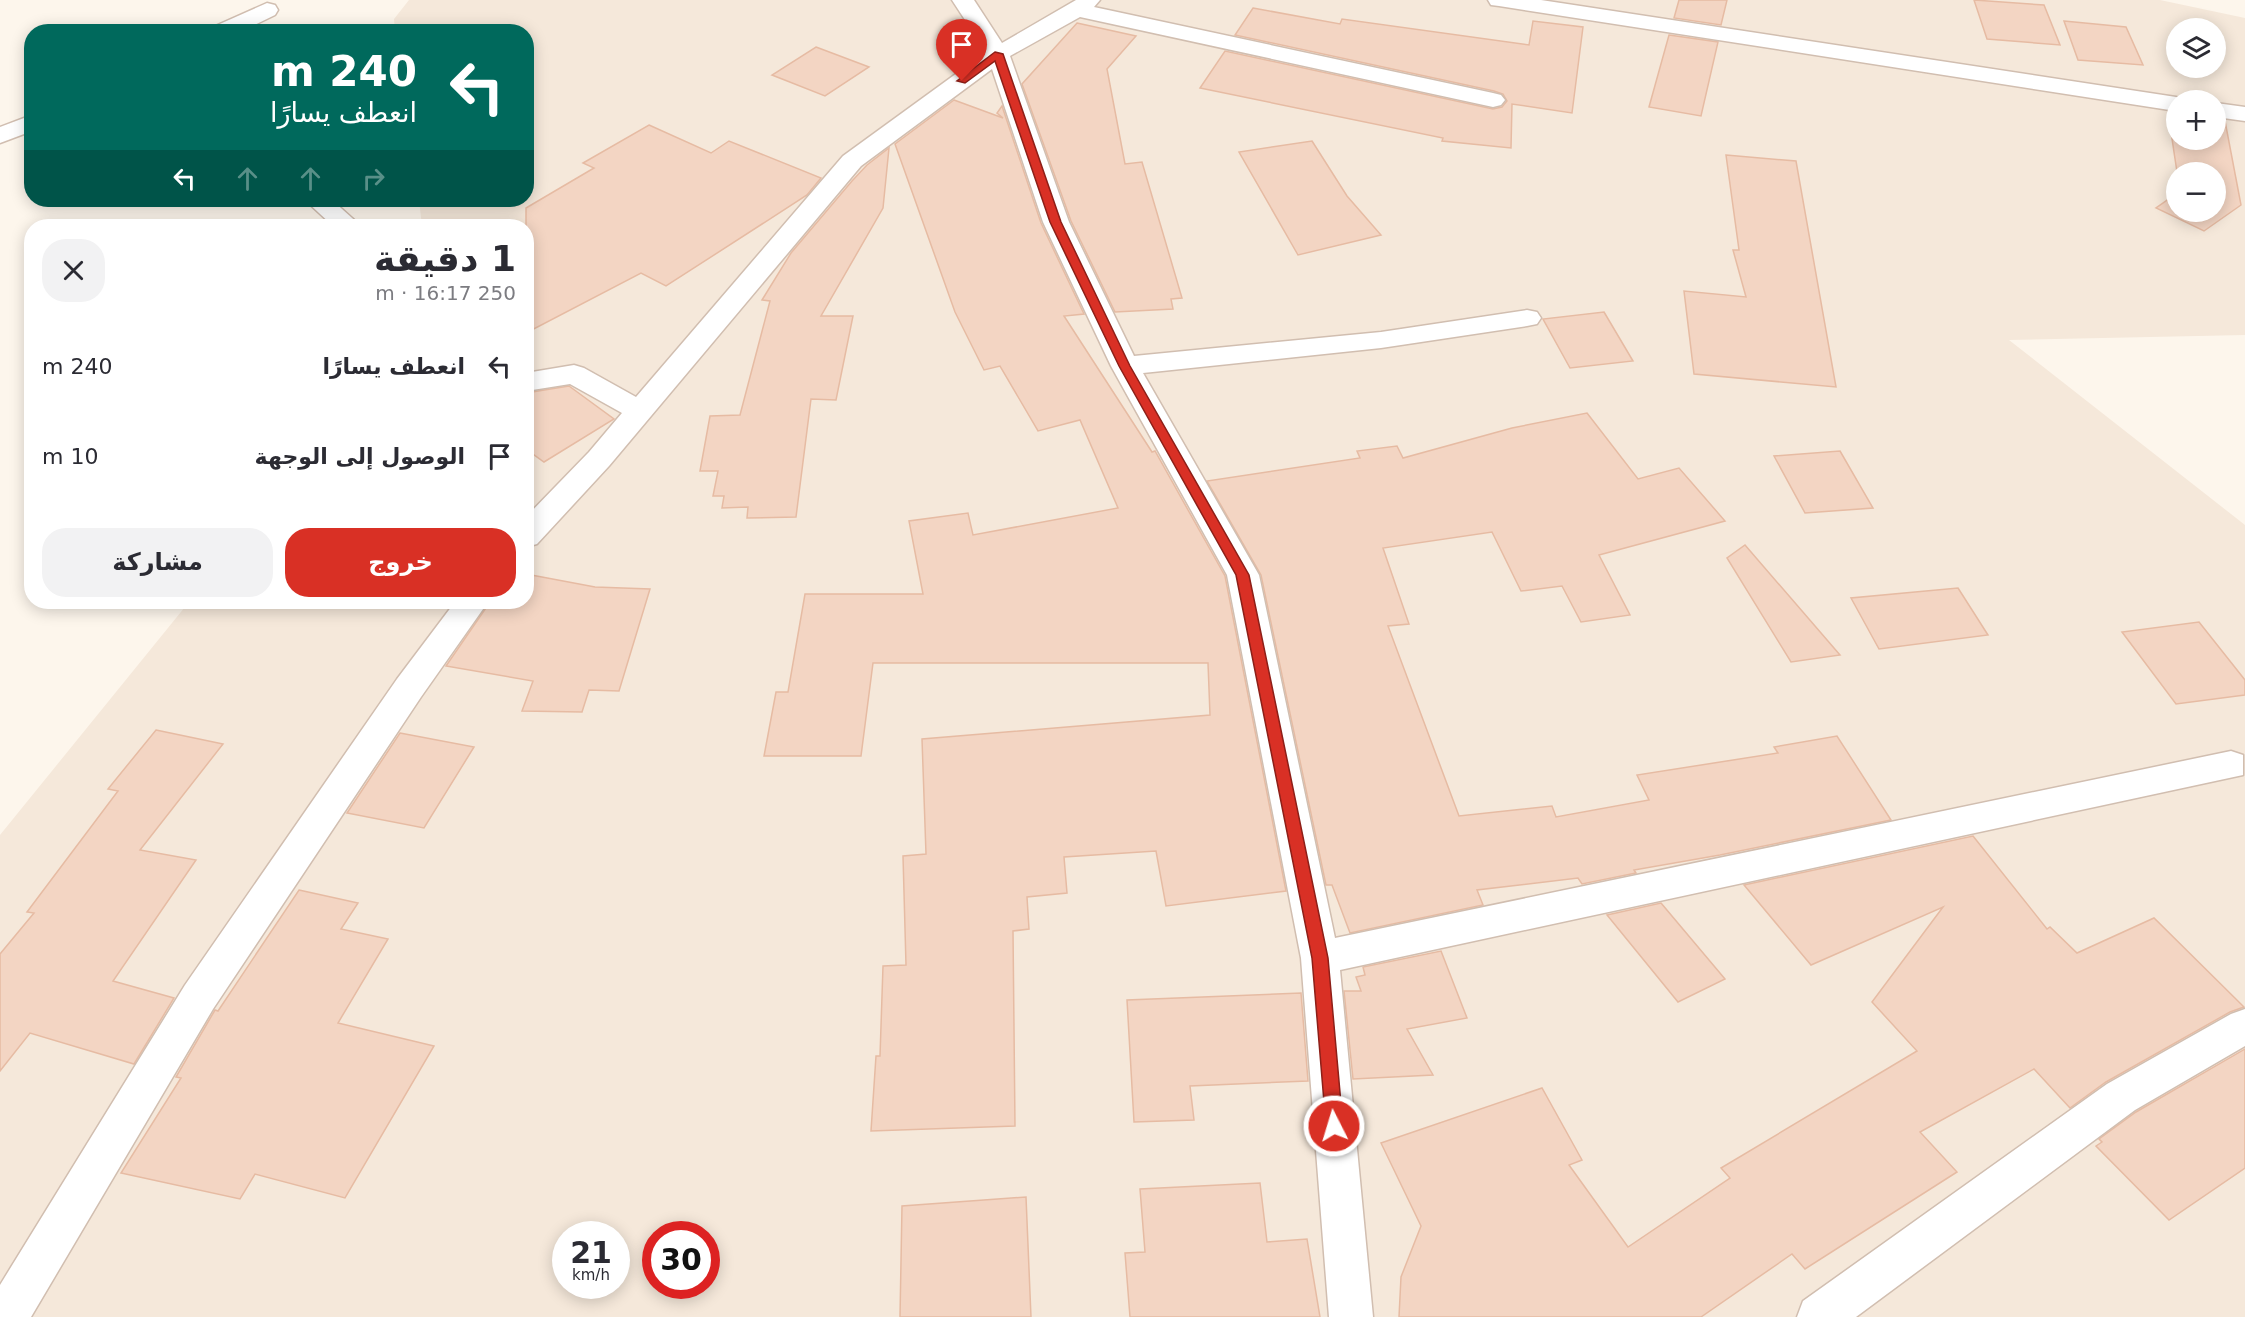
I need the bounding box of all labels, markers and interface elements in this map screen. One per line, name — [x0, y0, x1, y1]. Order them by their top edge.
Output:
map controls — [2166, 18, 2226, 222]
button: layers — [2166, 18, 2226, 78]
pin — [936, 19, 987, 81]
icon: arrive — [945, 28, 978, 61]
text: 240 m — [271, 47, 417, 96]
icon: left — [438, 48, 516, 126]
button: + — [2166, 90, 2226, 150]
text: انعطف يسارًا — [270, 97, 417, 128]
icon: left — [168, 162, 201, 195]
icon: ahead — [231, 162, 264, 195]
icon: ahead — [294, 162, 327, 195]
icon: right — [357, 162, 390, 195]
button: − — [2166, 162, 2226, 222]
text: 1 دقيقة — [374, 238, 516, 279]
button: close — [42, 239, 105, 302]
text: 250 m · 16:17 — [375, 281, 516, 305]
icon: left — [483, 350, 516, 383]
text: 240 m — [42, 354, 112, 379]
text: انعطف يسارًا — [322, 354, 465, 379]
icon: arrive — [483, 440, 516, 473]
text: 10 m — [42, 444, 98, 469]
text: الوصول إلى الوجهة — [255, 444, 465, 469]
button: مشاركة — [42, 528, 273, 597]
button: خروج — [285, 528, 516, 597]
position arrow — [1302, 1094, 1366, 1158]
speed limit sign: 30 — [642, 1221, 720, 1299]
text: 21 — [570, 1235, 612, 1270]
text: km/h — [572, 1266, 610, 1284]

